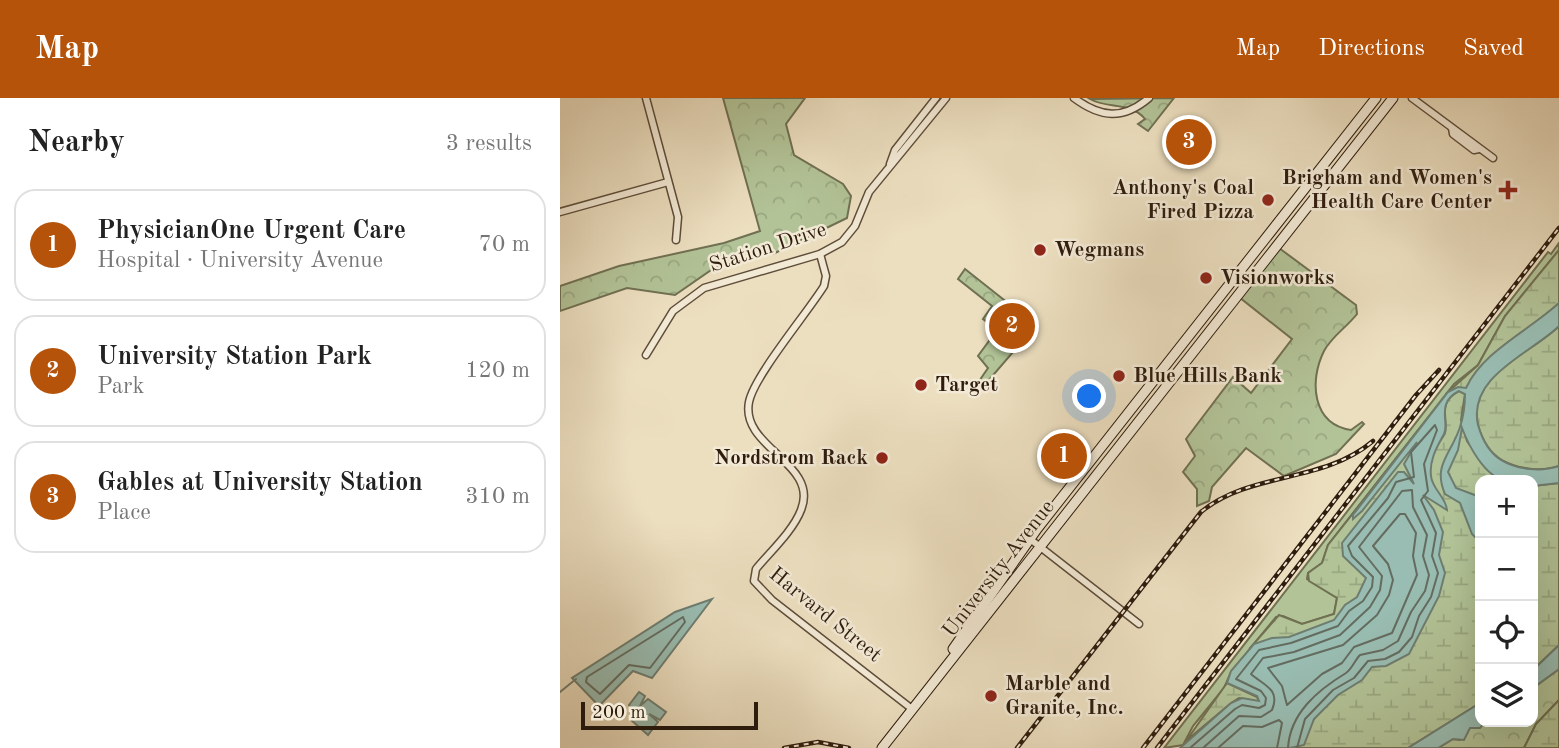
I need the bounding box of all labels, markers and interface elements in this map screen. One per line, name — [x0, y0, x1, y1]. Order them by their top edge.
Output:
text: Map — [35, 33, 99, 66]
text: Map — [1236, 37, 1280, 61]
text: Directions — [1318, 37, 1425, 61]
text: Saved — [1463, 37, 1524, 61]
pin: 3 — [1166, 116, 1212, 168]
text: Nearby — [28, 128, 125, 158]
text: 3 results — [446, 132, 532, 155]
place label: Brigham and Women's Health Care Center — [1282, 168, 1492, 213]
place label: Anthony's Coal Fired Pizza — [1112, 178, 1254, 223]
marker: Brigham and Women's Health Care Center — [1498, 180, 1518, 200]
marker: Anthony's Coal Fired Pizza — [1260, 192, 1276, 208]
text: PhysicianOne Urgent Care — [97, 218, 406, 244]
street label: Station Drive — [707, 219, 829, 277]
text: 1 — [46, 233, 60, 256]
text: 70 m — [479, 233, 530, 256]
place label: Wegmans — [1054, 240, 1144, 261]
marker: Wegmans — [1032, 242, 1048, 258]
text: Hospital · University Avenue — [97, 249, 383, 272]
place label: Visionworks — [1220, 268, 1334, 289]
marker: Visionworks — [1198, 270, 1214, 286]
pin: 2 — [989, 300, 1035, 352]
text: University Station Park — [97, 344, 372, 370]
text: 2 — [46, 359, 60, 382]
text: 120 m — [465, 359, 530, 382]
place label: Blue Hills Bank — [1133, 366, 1282, 387]
marker: Blue Hills Bank — [1111, 368, 1127, 384]
text: Park — [97, 375, 144, 398]
place label: Target — [935, 375, 998, 396]
marker: Target — [913, 377, 929, 393]
your location — [1072, 379, 1106, 413]
pin: 1 — [1041, 430, 1087, 482]
place label: Nordstrom Rack — [714, 448, 868, 469]
marker: Nordstrom Rack — [874, 450, 890, 466]
text: Gables at University Station — [97, 470, 423, 496]
map controls — [1475, 475, 1538, 727]
button: + — [1475, 475, 1538, 538]
text: 3 — [46, 485, 60, 508]
text: 310 m — [465, 485, 530, 508]
street label: University Avenue — [939, 496, 1059, 642]
text: Place — [97, 501, 151, 524]
button: − — [1475, 538, 1538, 601]
street label: Harvard Street — [765, 564, 885, 666]
button: locate — [1475, 601, 1538, 664]
button: layers — [1475, 664, 1538, 727]
place label: Marble and Granite, Inc. — [1005, 674, 1124, 719]
marker: Marble and Granite, Inc. — [983, 688, 999, 704]
scale bar — [581, 699, 758, 731]
text: 200 m — [592, 704, 645, 723]

